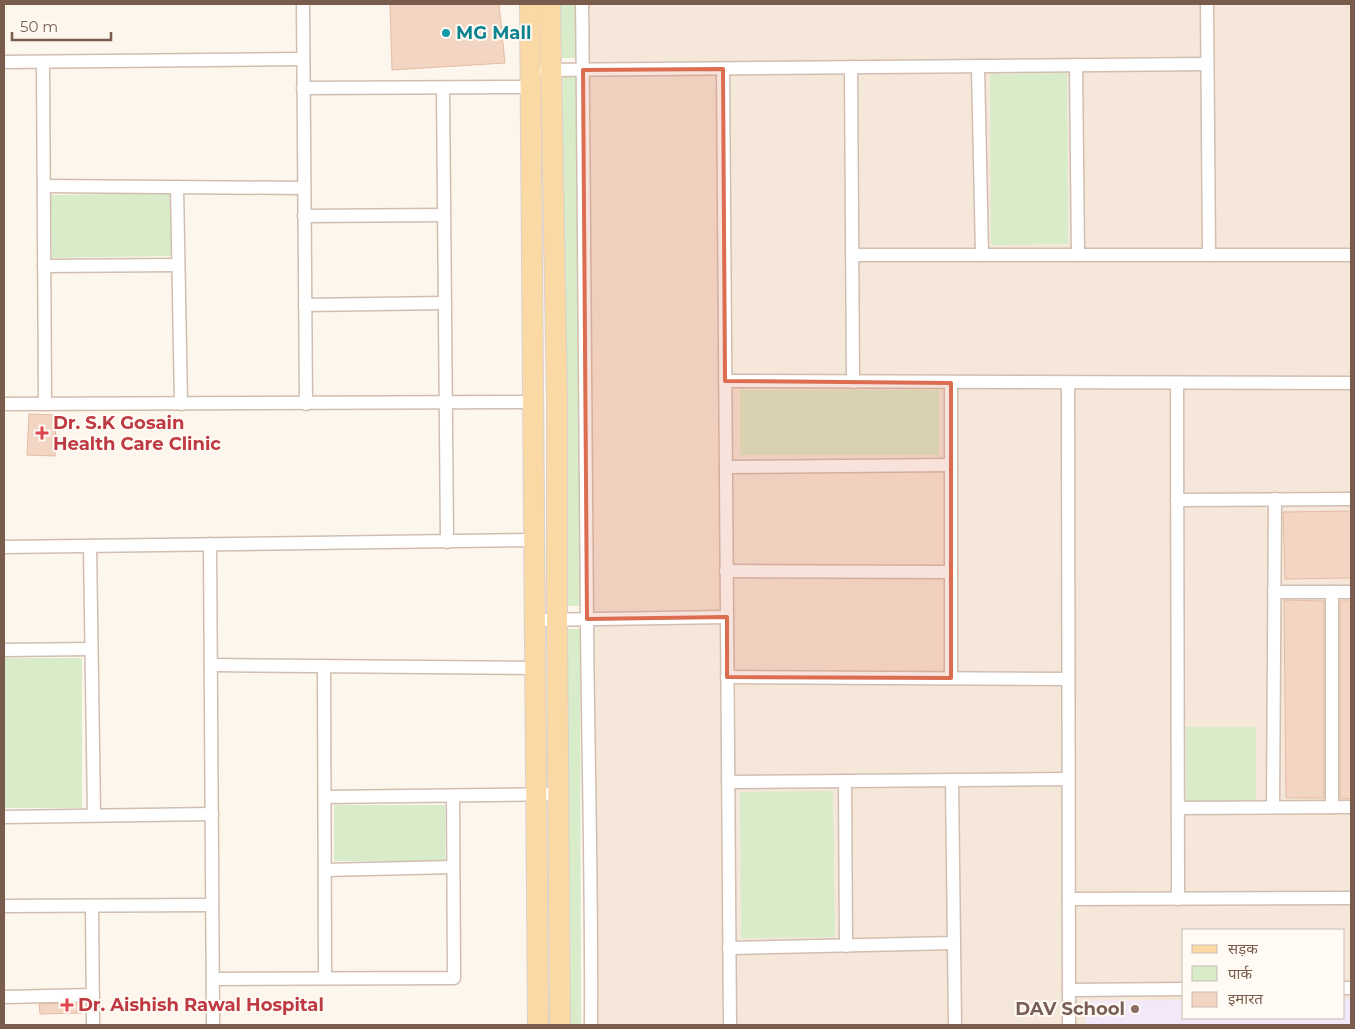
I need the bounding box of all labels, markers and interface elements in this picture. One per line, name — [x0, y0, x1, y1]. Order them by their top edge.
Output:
scale bar — [12, 10, 111, 42]
text: 50 m — [20, 17, 58, 36]
place label: MG Mall — [456, 22, 531, 44]
marker: MG Mall — [440, 27, 452, 39]
place label: Dr. S.K Gosain Health Care Clinic — [53, 412, 221, 455]
marker: Dr. S.K Gosain Health Care Clinic — [35, 426, 49, 440]
legend — [1182, 929, 1345, 1019]
text: सड़क — [1228, 939, 1258, 958]
text: पार्क — [1228, 964, 1252, 983]
text: इमारत — [1228, 989, 1263, 1008]
place label: Dr. Aishish Rawal Hospital — [78, 994, 324, 1016]
marker: Dr. Aishish Rawal Hospital — [60, 998, 74, 1012]
place label: DAV School — [1015, 998, 1125, 1020]
marker: DAV School — [1129, 1003, 1141, 1015]

